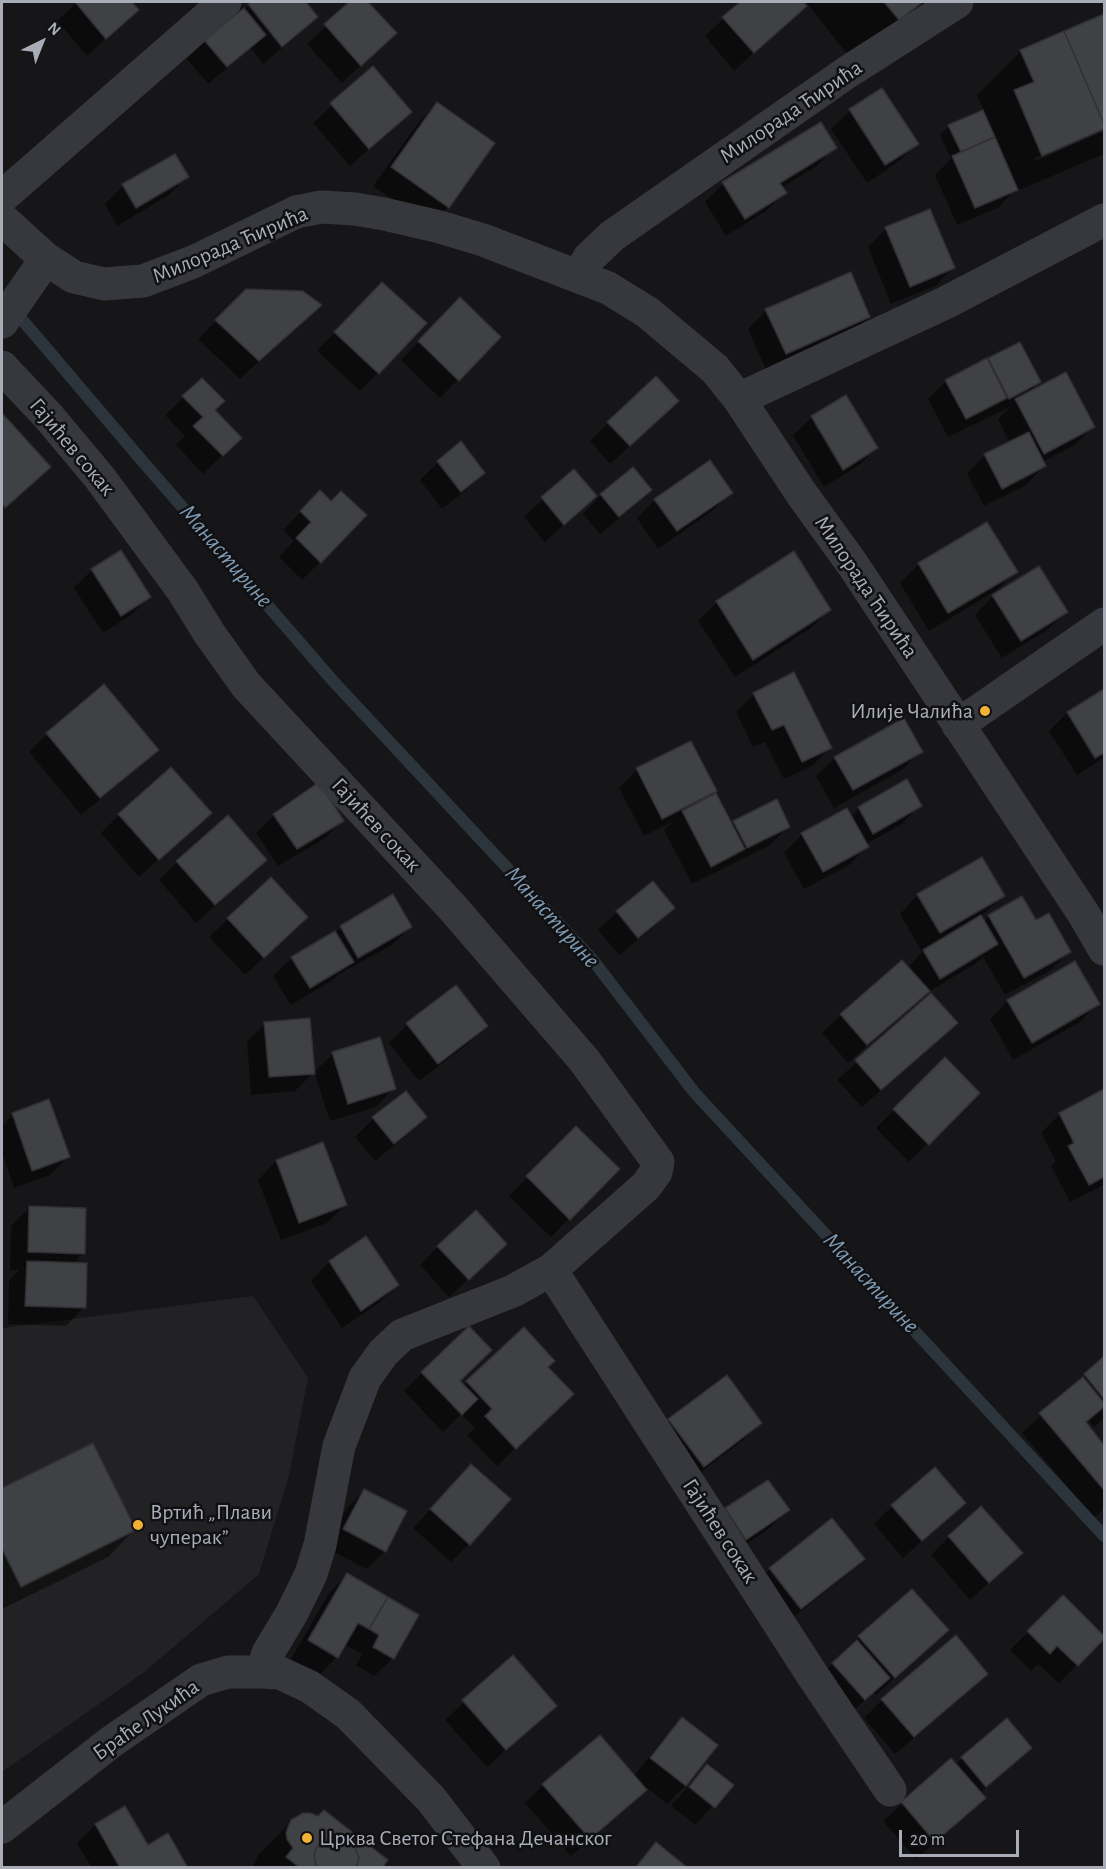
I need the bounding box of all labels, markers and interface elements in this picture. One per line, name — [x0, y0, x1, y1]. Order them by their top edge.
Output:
north arrow — [12, 12, 72, 72]
text: N — [45, 19, 64, 38]
street label: Милорада Ћирића — [715, 55, 867, 169]
street label: Милорада Ћирића — [148, 200, 312, 290]
street label: Гајићев сокак — [23, 393, 121, 501]
water label: Манастирине — [173, 498, 279, 614]
street label: Милорада Ћирића — [809, 511, 923, 663]
place label: Илије Чалића — [850, 698, 973, 724]
marker: Илије Чалића — [978, 704, 992, 718]
street label: Гајићев сокак — [326, 772, 426, 878]
water label: Манастирине — [499, 860, 605, 974]
water label: Манастирине — [817, 1227, 925, 1339]
street label: Гајићев сокак — [676, 1474, 764, 1588]
place label: Вртић „Плави чуперак” — [150, 1499, 272, 1550]
marker: Вртић „Плави чуперак” — [131, 1518, 145, 1532]
street label: Браће Лукића — [88, 1674, 204, 1766]
scale bar — [902, 1818, 1022, 1856]
place label: Црква Светог Стефана Дечанског — [319, 1825, 612, 1851]
marker: Црква Светог Стефана Дечанског — [300, 1831, 314, 1845]
text: 20 m — [910, 1831, 945, 1849]

